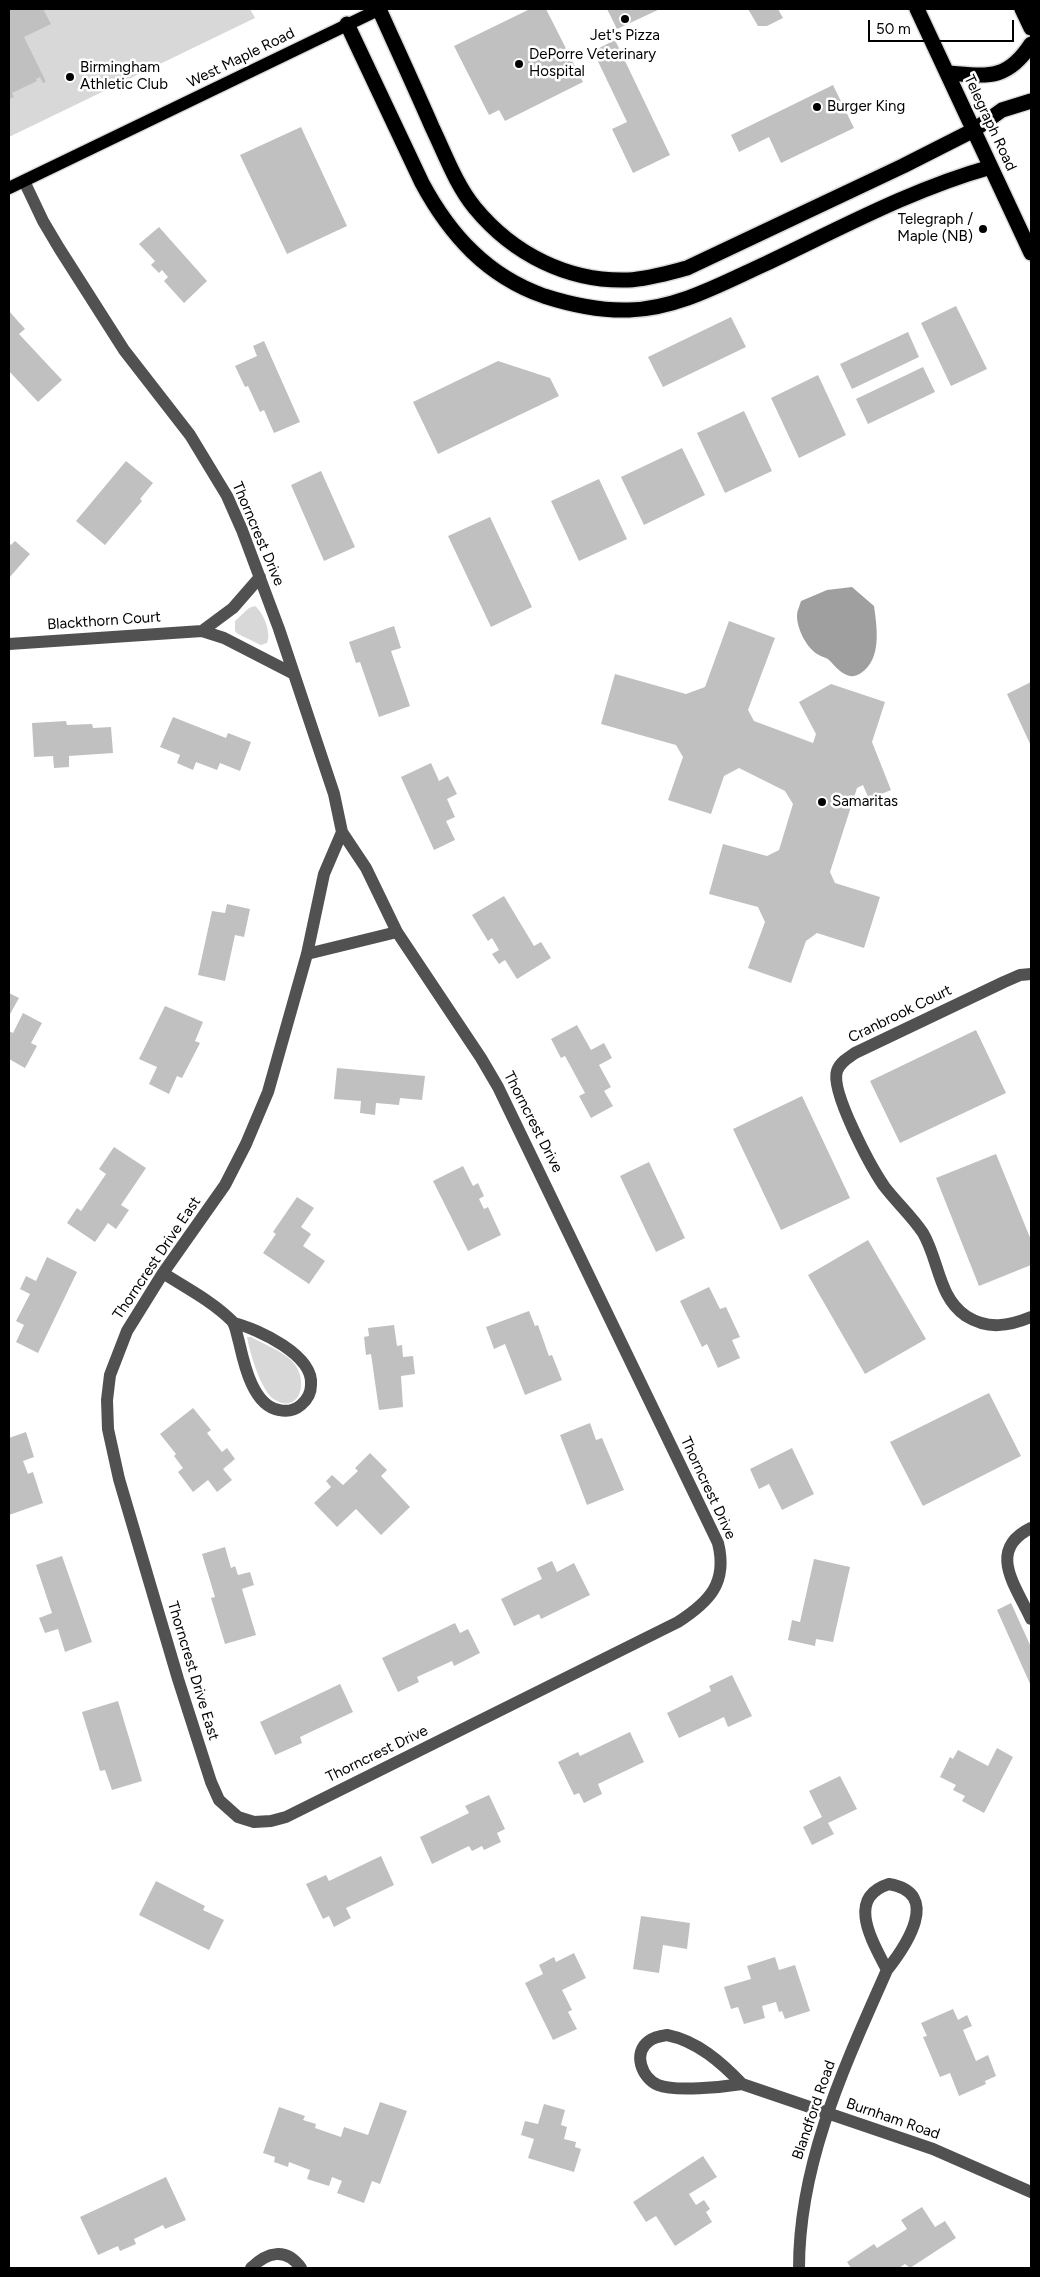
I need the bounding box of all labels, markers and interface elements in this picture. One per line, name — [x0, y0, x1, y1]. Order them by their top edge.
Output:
scale bar — [870, 10, 1016, 42]
marker: Jet's Pizza — [619, 13, 631, 25]
text: 50 m — [876, 20, 911, 38]
street label: West Maple Road — [184, 24, 298, 92]
place label: Jet's Pizza — [590, 27, 660, 45]
place label: DePorre Veterinary Hospital — [529, 46, 656, 81]
marker: DePorre Veterinary Hospital — [513, 58, 525, 70]
place label: Birmingham Athletic Club — [80, 59, 168, 94]
marker: Birmingham Athletic Club — [64, 71, 76, 83]
street label: Telegraph Road — [960, 72, 1020, 174]
place label: Burger King — [827, 98, 905, 116]
marker: Burger King — [811, 101, 823, 113]
place label: Telegraph / Maple (NB) — [897, 211, 973, 246]
marker: Telegraph / Maple (NB) — [977, 223, 989, 235]
street label: Thorncrest Drive — [228, 479, 288, 589]
street label: Blackthorn Court — [47, 608, 161, 634]
place label: Samaritas — [832, 793, 898, 811]
marker: Samaritas — [816, 796, 828, 808]
street label: Cranbrook Court — [845, 981, 955, 1047]
street label: Thorncrest Drive — [500, 1068, 566, 1176]
street label: Thorncrest Drive East — [109, 1193, 205, 1323]
street label: Thorncrest Drive — [676, 1434, 740, 1542]
street label: Thorncrest Drive East — [163, 1599, 223, 1743]
street label: Thorncrest Drive — [323, 1722, 431, 1786]
street label: Blandford Road — [789, 2058, 839, 2162]
street label: Burnham Road — [844, 2095, 942, 2143]

